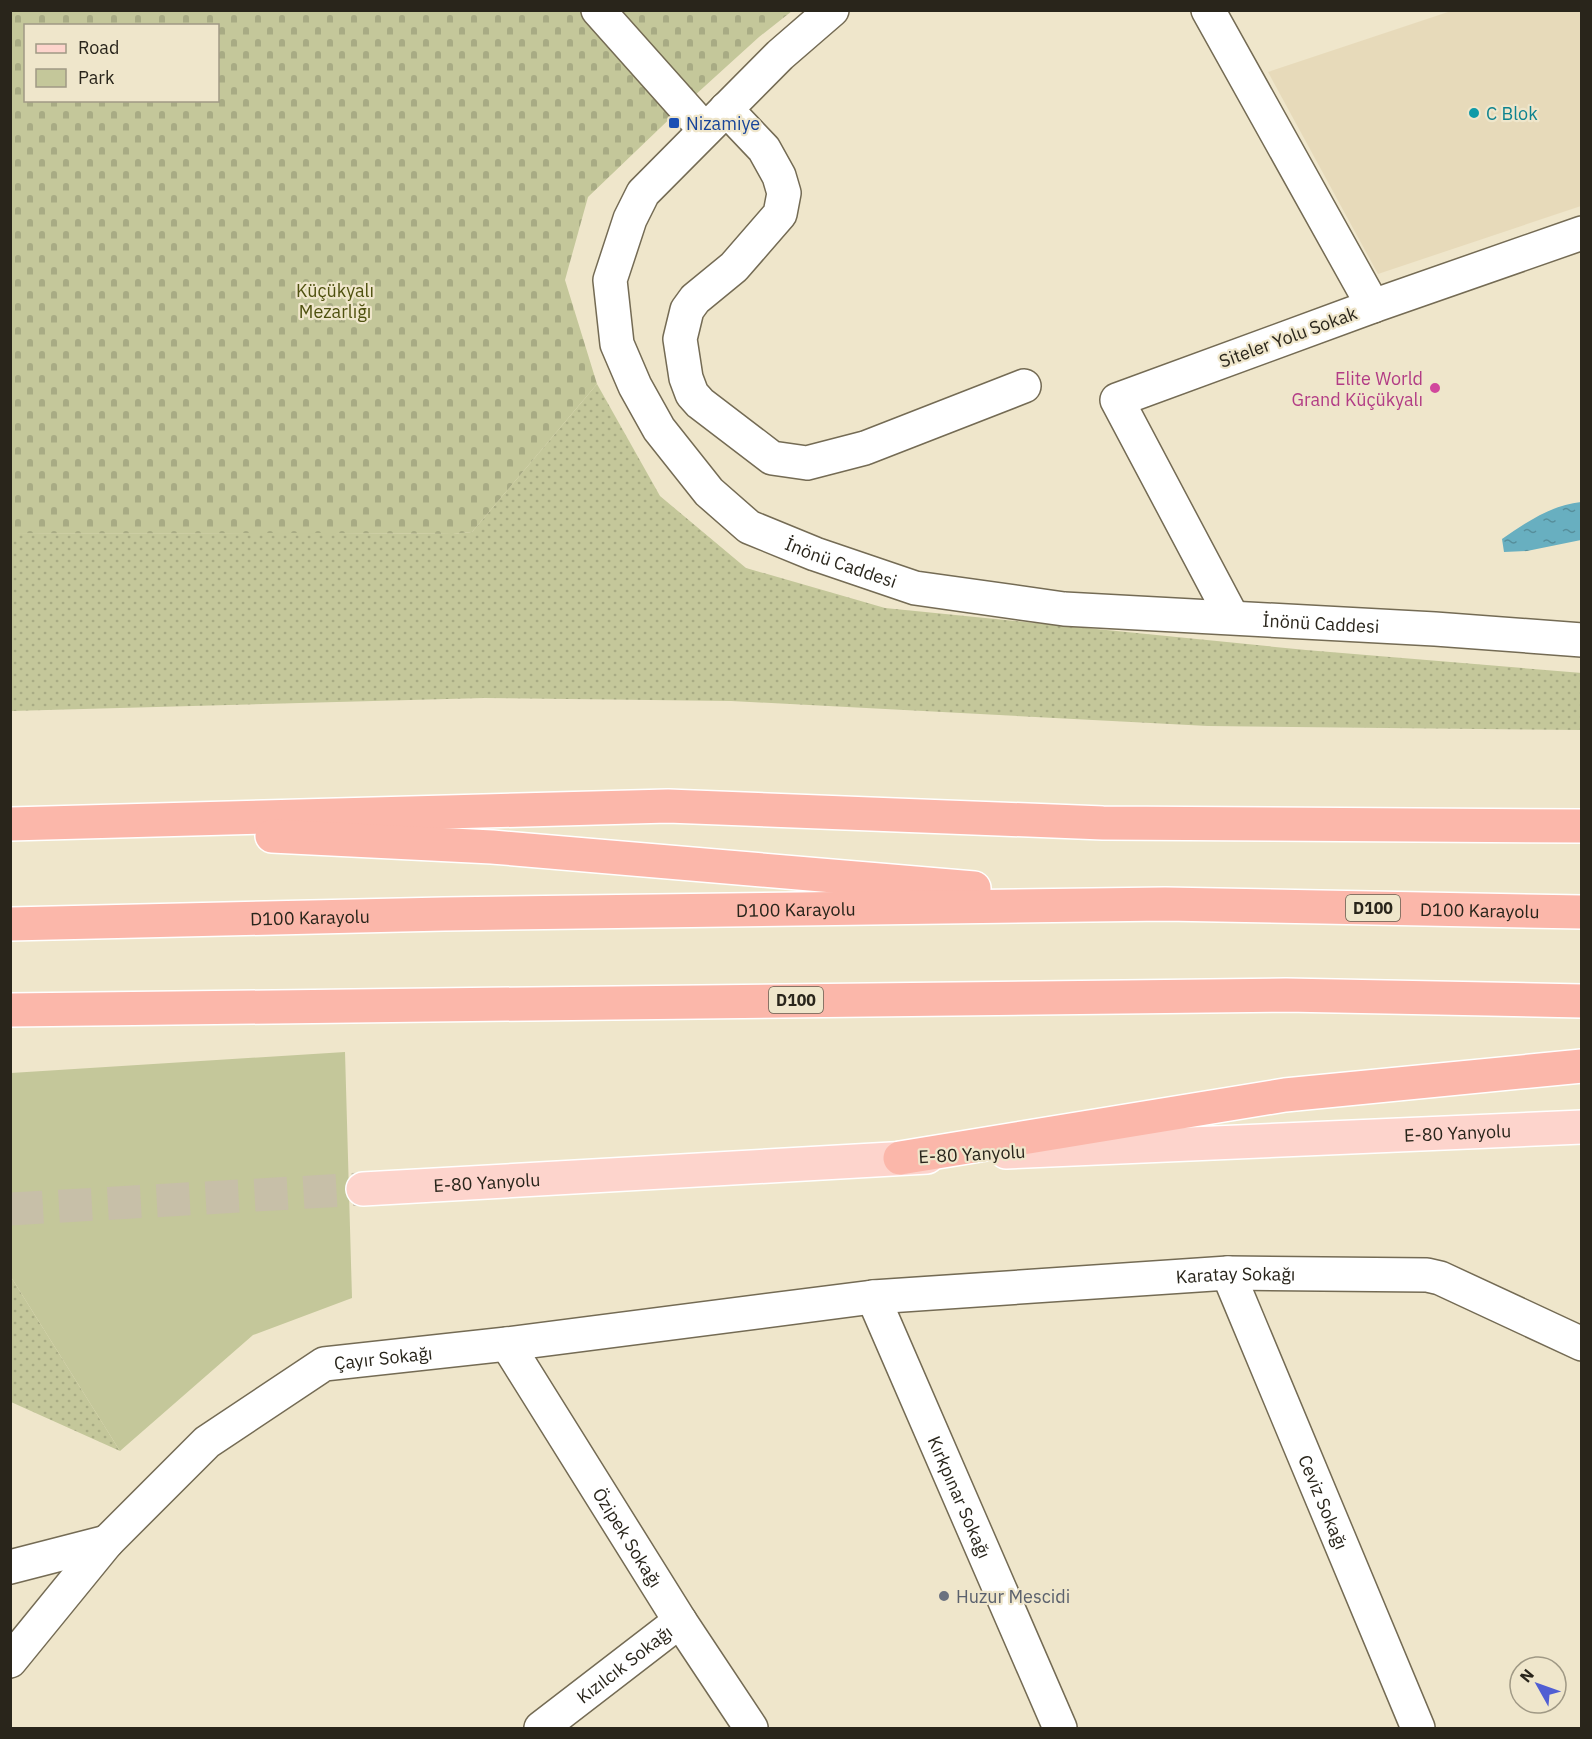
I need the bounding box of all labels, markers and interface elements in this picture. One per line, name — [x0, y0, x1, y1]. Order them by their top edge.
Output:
legend — [24, 24, 219, 102]
text: Road — [78, 36, 119, 59]
text: Park — [78, 66, 115, 89]
place label: C Blok — [1486, 102, 1538, 125]
marker: C Blok — [1467, 106, 1481, 120]
place label: Nizamiye — [686, 112, 760, 135]
marker: Nizamiye — [667, 116, 681, 130]
park label: Küçükyalı Mezarlığı — [296, 279, 374, 323]
street label: Siteler Yolu Sokak — [1216, 301, 1361, 373]
place label: Elite World Grand Küçükyalı — [1291, 367, 1423, 411]
marker: Elite World Grand Küçükyalı — [1428, 381, 1442, 395]
street label: İnönü Caddesi — [782, 532, 900, 593]
street label: İnönü Caddesi — [1262, 608, 1380, 637]
road number: D100 — [1346, 895, 1400, 921]
street label: D100 Karayolu — [736, 897, 856, 921]
street label: D100 Karayolu — [1420, 897, 1540, 923]
street label: D100 Karayolu — [250, 904, 370, 930]
road number: D100 — [769, 987, 823, 1013]
street label: E-80 Yanyolu — [1404, 1119, 1512, 1146]
street label: E-80 Yanyolu — [918, 1140, 1026, 1168]
street label: E-80 Yanyolu — [433, 1167, 541, 1196]
street label: Karatay Sokağı — [1175, 1261, 1295, 1288]
street label: Çayır Sokağı — [333, 1341, 433, 1374]
street label: Kırkpınar Sokağı — [923, 1432, 996, 1562]
street label: Ceviz Sokağı — [1294, 1451, 1354, 1553]
street label: Özipek Sokağı — [588, 1483, 668, 1592]
place label: Huzur Mescidi — [956, 1585, 1070, 1608]
marker: Huzur Mescidi — [937, 1589, 951, 1603]
street label: Kızılcık Sokağı — [572, 1620, 677, 1708]
north arrow — [1508, 1655, 1568, 1715]
text: N — [1515, 1664, 1538, 1686]

